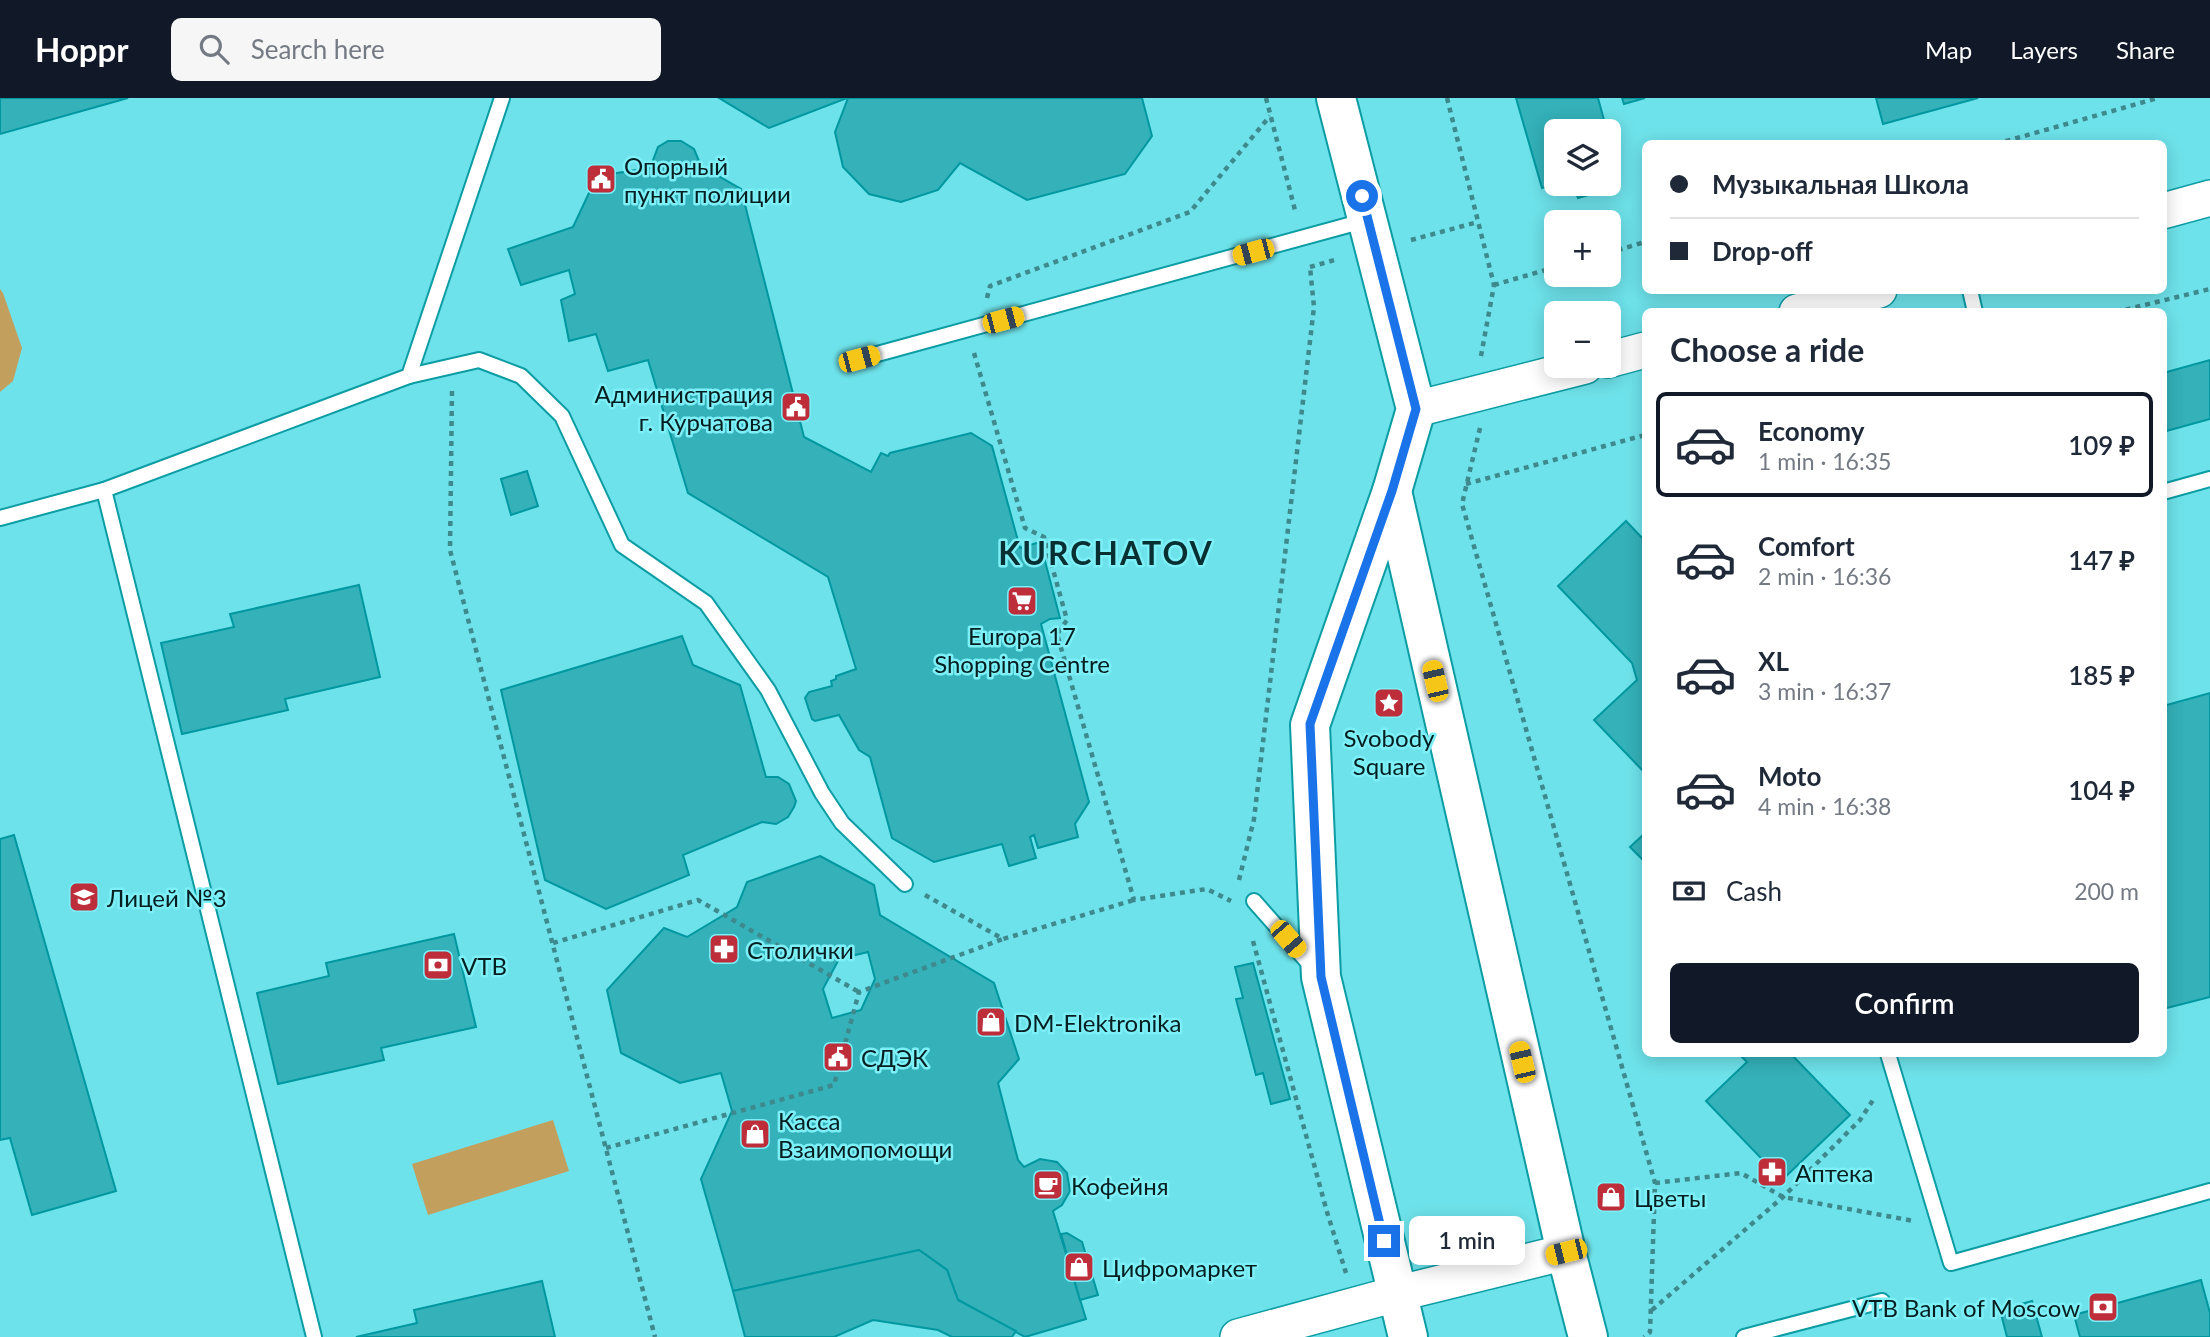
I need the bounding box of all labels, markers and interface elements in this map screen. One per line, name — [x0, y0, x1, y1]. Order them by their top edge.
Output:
search box — [171, 18, 661, 81]
text: Hoppr — [35, 29, 129, 69]
icon: search — [195, 30, 233, 68]
text: Search here — [251, 33, 385, 65]
text: Map — [1925, 35, 1972, 64]
text: Layers — [2010, 35, 2078, 64]
text: Share — [2116, 35, 2175, 64]
map controls — [1544, 119, 1621, 378]
button: layers — [1544, 119, 1621, 196]
place label: Опорный пункт полиции — [624, 151, 791, 208]
public building icon: Опорный пункт полиции — [584, 162, 618, 196]
text: Музыкальная Школа — [1712, 168, 1969, 200]
route start — [1346, 180, 1378, 212]
button: + — [1544, 210, 1621, 287]
text: Drop-off — [1712, 235, 1813, 267]
car — [1230, 236, 1277, 268]
button: − — [1544, 301, 1621, 378]
car — [980, 304, 1027, 336]
text: Choose a ride — [1670, 330, 1864, 369]
car — [836, 343, 883, 375]
place label: Администрация г. Курчатова — [595, 379, 773, 436]
public building icon: Администрация г. Курчатова — [779, 390, 813, 424]
icon: car — [1674, 413, 1737, 476]
text: Economy — [1758, 415, 1864, 447]
text: 109 ₽ — [2068, 429, 2135, 461]
text: 1 min · 16:35 — [1758, 447, 1891, 475]
icon: car — [1674, 528, 1737, 591]
text: Comfort — [1758, 530, 1855, 562]
district label: KURCHATOV — [998, 533, 1214, 572]
text: 147 ₽ — [2068, 544, 2135, 576]
text: 2 min · 16:36 — [1758, 562, 1891, 590]
supermarket icon: Europa 17 Shopping Centre — [1005, 584, 1039, 618]
place label: Europa 17 Shopping Centre — [934, 621, 1110, 678]
icon: car — [1674, 643, 1737, 706]
text: XL — [1758, 645, 1789, 677]
car — [1421, 658, 1450, 704]
text: 185 ₽ — [2068, 659, 2135, 691]
text: 3 min · 16:37 — [1758, 677, 1891, 705]
place icon: Svobody Square — [1372, 686, 1406, 720]
place label: Svobody Square — [1344, 723, 1435, 780]
icon: car — [1674, 758, 1737, 821]
text: Moto — [1758, 760, 1821, 792]
text: 104 ₽ — [2068, 774, 2135, 806]
text: 4 min · 16:38 — [1758, 792, 1891, 820]
icon: cash — [1670, 872, 1708, 910]
text: Cash — [1726, 875, 1782, 907]
text: 200 m — [2074, 877, 2139, 905]
school or university icon: Лицей №3 — [67, 880, 101, 914]
place label: Лицей №3 — [106, 883, 227, 912]
car — [1267, 916, 1310, 962]
pharmacy icon: Столички — [707, 932, 741, 966]
place label: Столички — [747, 935, 854, 964]
bank icon: VTB — [421, 948, 455, 982]
place label: VTB — [461, 951, 507, 980]
button: Confirm — [1670, 963, 2139, 1043]
shop icon: DM-Elektronika — [974, 1005, 1008, 1039]
place label: DM-Elektronika — [1014, 1008, 1181, 1037]
car — [1508, 1039, 1537, 1085]
public building icon: СДЭК — [821, 1040, 855, 1074]
place label: СДЭК — [861, 1043, 928, 1072]
place label: Касса Взаимопомощи — [778, 1106, 952, 1163]
shop icon: Касса Взаимопомощи — [738, 1117, 772, 1151]
pharmacy icon: Аптека — [1755, 1155, 1789, 1189]
place label: Аптека — [1795, 1158, 1873, 1187]
cafe icon: Кофейня — [1031, 1168, 1065, 1202]
place label: Кофейня — [1071, 1171, 1169, 1200]
shop icon: Цветы — [1594, 1180, 1628, 1214]
place label: Цветы — [1634, 1183, 1706, 1212]
callout: 1 min — [1408, 1216, 1524, 1266]
route end — [1368, 1225, 1400, 1257]
text: 1 min — [1439, 1226, 1495, 1254]
car — [1544, 1237, 1589, 1267]
shop icon: Цифромаркет — [1062, 1250, 1096, 1284]
place label: Цифромаркет — [1102, 1253, 1257, 1282]
bank icon: VTB Bank of Moscow — [2086, 1290, 2120, 1324]
place label: VTB Bank of Moscow — [1852, 1293, 2080, 1322]

